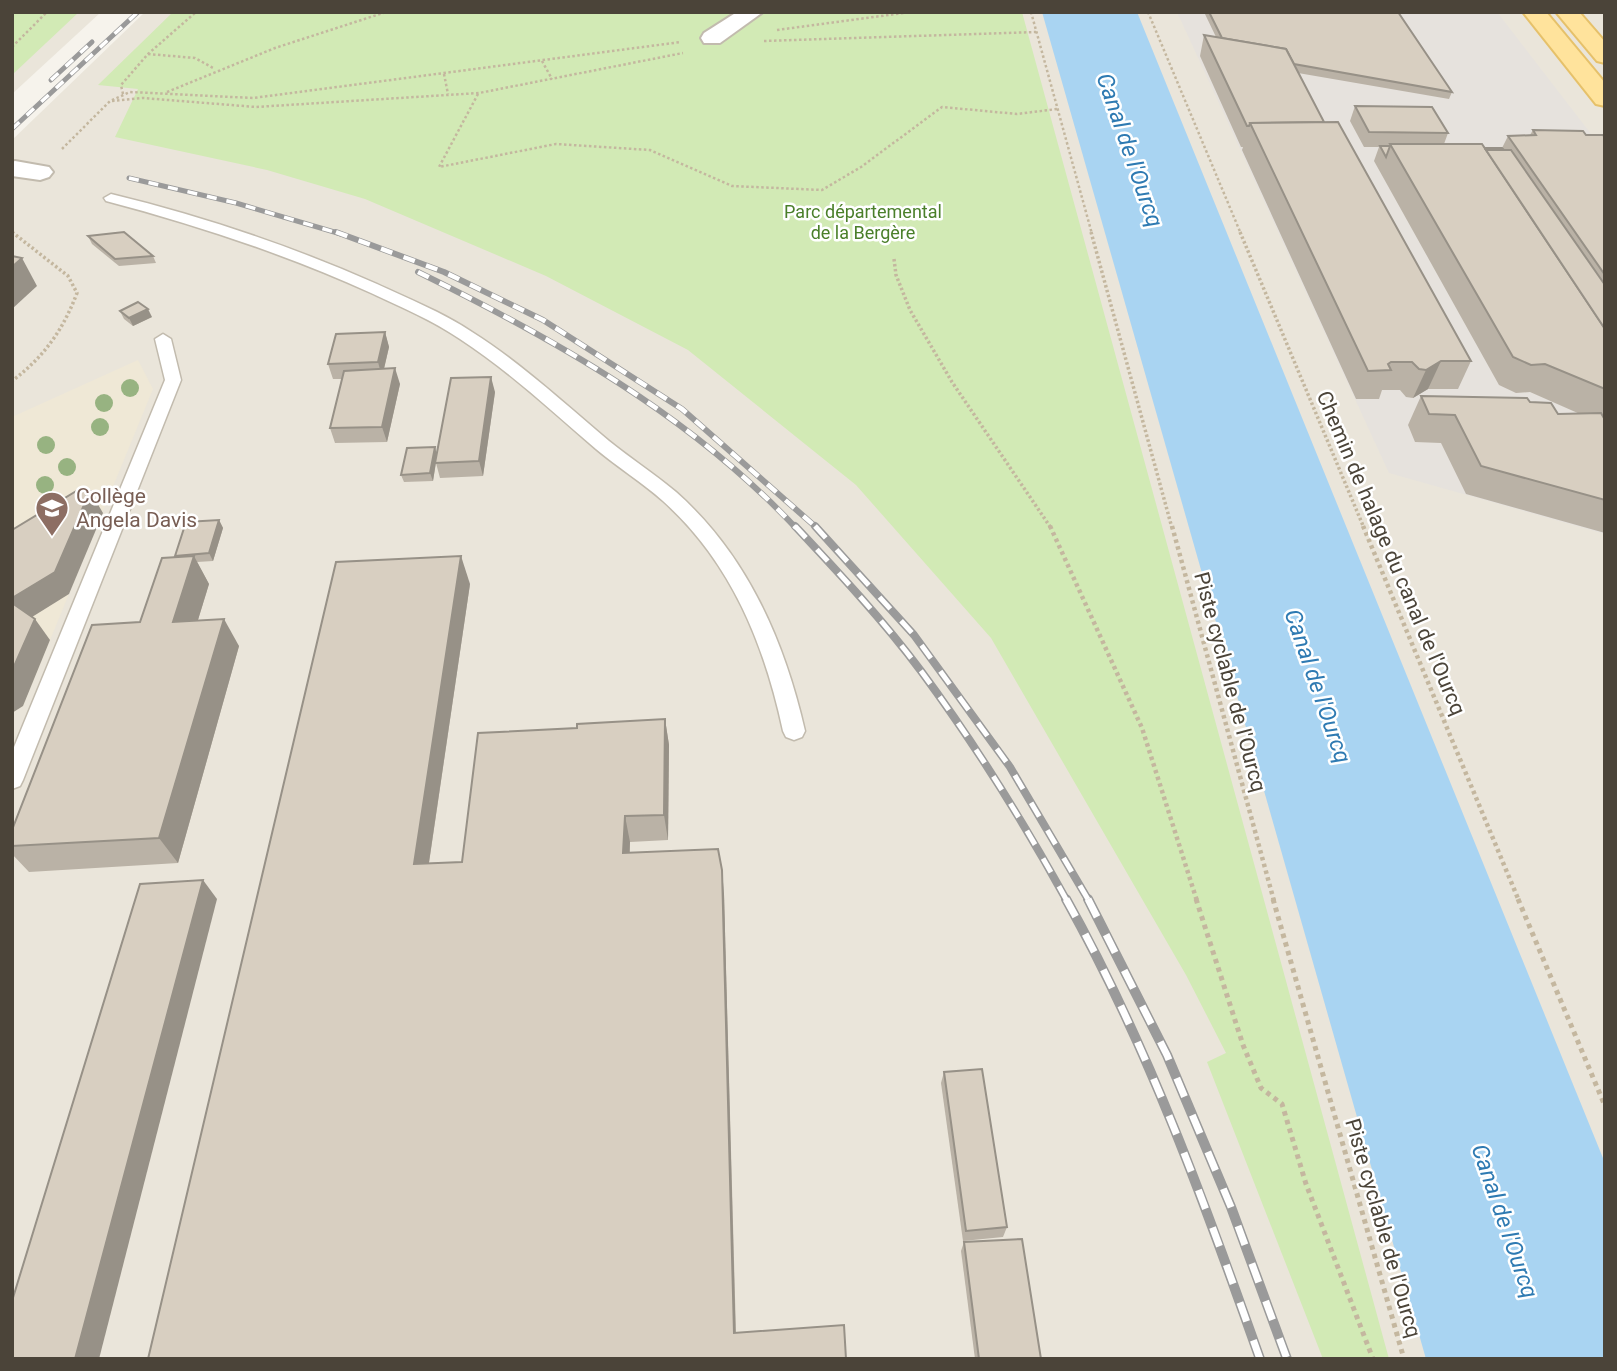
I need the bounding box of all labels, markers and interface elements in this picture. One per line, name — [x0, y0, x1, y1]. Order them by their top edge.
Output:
water label: Canal de l'Ourcq — [1091, 70, 1168, 231]
park label: Parc départemental de la Bergère — [784, 201, 942, 243]
street label: Chemin de halage du canal de l'Ourcq — [1312, 387, 1470, 719]
place label: Collège Angela Davis — [76, 484, 197, 532]
school or university icon: Collège Angela Davis — [33, 489, 71, 538]
street label: Piste cyclable de l'Ourcq — [1189, 569, 1271, 795]
water label: Canal de l'Ourcq — [1279, 606, 1356, 767]
street label: Piste cyclable de l'Ourcq — [1340, 1116, 1426, 1340]
water label: Canal de l'Ourcq — [1466, 1141, 1543, 1302]

